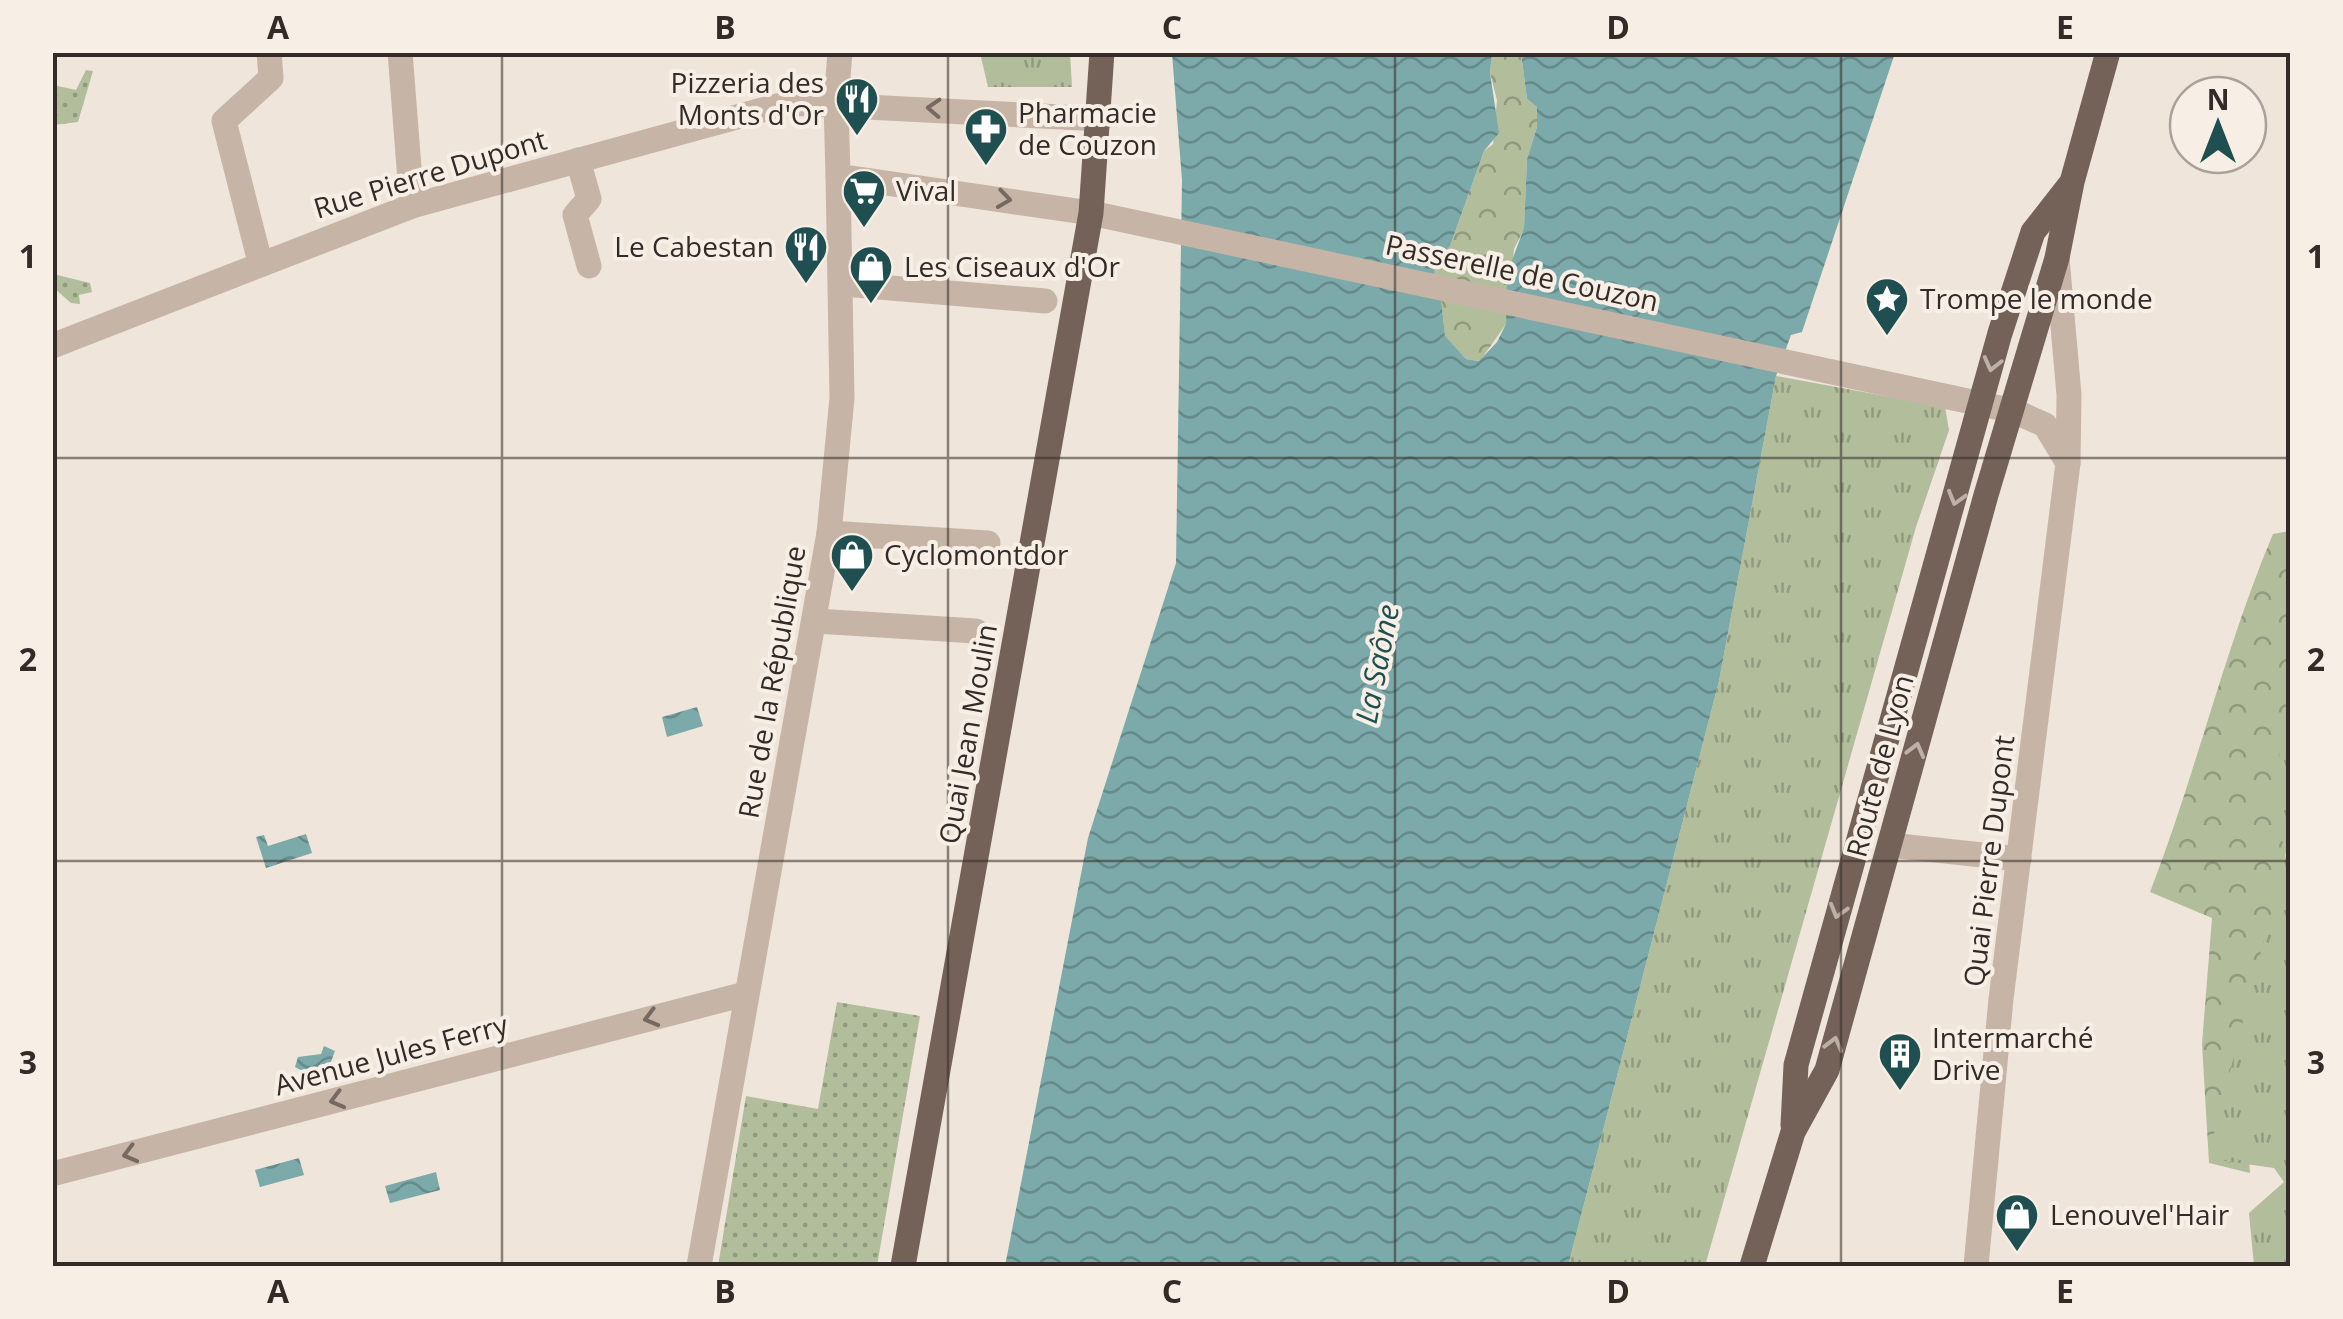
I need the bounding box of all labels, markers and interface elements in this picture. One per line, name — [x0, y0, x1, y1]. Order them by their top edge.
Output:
text: A — [267, 5, 290, 48]
text: B — [714, 5, 736, 48]
text: C — [1162, 5, 1182, 48]
text: D — [1606, 5, 1630, 48]
text: E — [2056, 5, 2074, 48]
place label: Pizzeria des Monts d'Or — [671, 63, 825, 133]
north arrow — [2168, 75, 2268, 175]
restaurant icon: Pizzeria des Monts d'Or — [834, 76, 880, 137]
text: N — [2207, 80, 2229, 118]
place label: Pharmacie de Couzon — [1018, 93, 1157, 163]
one-way arrow — [925, 98, 941, 119]
pharmacy icon: Pharmacie de Couzon — [963, 106, 1009, 167]
street label: Rue Pierre Dupont — [309, 120, 551, 227]
supermarket icon: Vival — [841, 168, 887, 229]
place label: Vival — [896, 171, 956, 209]
one-way arrow — [995, 187, 1012, 208]
restaurant icon: Le Cabestan — [783, 224, 829, 285]
street label: Passerelle de Couzon — [1382, 225, 1662, 320]
place label: Le Cabestan — [614, 227, 774, 265]
text: 1 — [19, 234, 37, 277]
text: 1 — [2307, 234, 2325, 277]
shop icon: Les Ciseaux d'Or — [848, 244, 894, 305]
place label: Les Ciseaux d'Or — [904, 247, 1120, 285]
place icon: Trompe le monde — [1864, 276, 1910, 337]
place label: Trompe le monde — [1920, 279, 2153, 317]
one-way arrow — [1983, 355, 2004, 373]
one-way arrow — [1947, 488, 1968, 506]
shop icon: Cyclomontdor — [829, 532, 875, 593]
place label: Cyclomontdor — [884, 535, 1069, 573]
street label: Rue de la République — [728, 543, 814, 821]
water label: La Saône — [1345, 601, 1408, 727]
street label: Quai Jean Moulin — [929, 621, 1005, 847]
text: 2 — [19, 637, 37, 680]
text: 2 — [2307, 637, 2325, 680]
street label: Route de Lyon — [1836, 670, 1922, 861]
street label: Quai Pierre Dupont — [1954, 733, 2022, 989]
one-way arrow — [1904, 743, 1925, 760]
one-way arrow — [1829, 902, 1850, 919]
street label: Avenue Jules Ferry — [270, 1004, 512, 1103]
one-way arrow — [643, 1007, 660, 1028]
place label: Intermarché Drive — [1932, 1018, 2093, 1088]
building icon: Intermarché Drive — [1877, 1031, 1923, 1092]
one-way arrow — [1822, 1036, 1843, 1053]
text: 3 — [19, 1040, 37, 1083]
text: 3 — [2307, 1040, 2325, 1083]
one-way arrow — [329, 1089, 346, 1110]
one-way arrow — [122, 1142, 139, 1163]
shop icon: Lenouvel'Hair — [1994, 1192, 2040, 1253]
place label: Lenouvel'Hair — [2050, 1195, 2230, 1233]
text: A — [267, 1269, 290, 1312]
text: B — [714, 1269, 736, 1312]
text: C — [1162, 1269, 1182, 1312]
text: D — [1606, 1269, 1630, 1312]
text: E — [2056, 1269, 2074, 1312]

